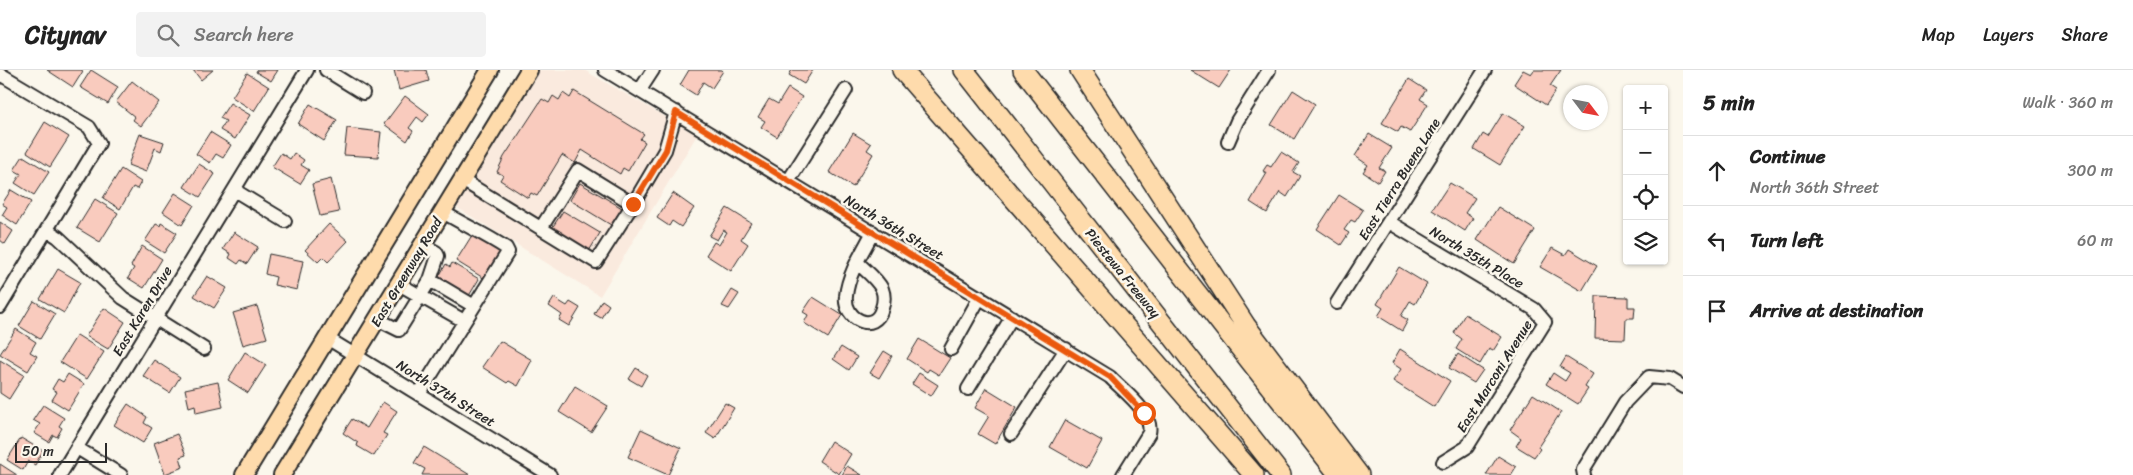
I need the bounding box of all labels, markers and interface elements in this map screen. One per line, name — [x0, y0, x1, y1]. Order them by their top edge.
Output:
search box — [136, 12, 486, 57]
text: Citynav — [25, 14, 106, 56]
text: Search here — [194, 18, 294, 51]
text: Map — [1922, 19, 1955, 51]
text: Layers — [1983, 19, 2034, 51]
text: Share — [2062, 19, 2108, 51]
icon: search — [154, 21, 182, 49]
text: 5 min — [1703, 84, 1755, 122]
north arrow — [1563, 85, 1608, 130]
map controls — [1623, 85, 1668, 265]
button: + — [1623, 85, 1668, 130]
text: Walk · 360 m — [2023, 88, 2113, 117]
street label: East Tierra Buena Lane — [1352, 113, 1447, 246]
button: − — [1623, 130, 1668, 175]
text: Continue — [1750, 140, 1826, 173]
text: 300 m — [2068, 156, 2113, 185]
icon: ahead — [1703, 157, 1731, 185]
text: North 36th Street — [1750, 173, 1879, 202]
button: locate — [1623, 175, 1668, 220]
street label: North 36th Street — [839, 188, 949, 267]
route end — [622, 193, 645, 216]
street label: East Greenway Road — [364, 211, 450, 332]
street label: North 35th Place — [1425, 219, 1529, 296]
button: layers — [1623, 220, 1668, 265]
street label: Piestewa Freeway — [1078, 223, 1168, 325]
text: Turn left — [1750, 224, 1823, 257]
text: 60 m — [2077, 226, 2113, 255]
icon: left — [1703, 227, 1731, 255]
street label: East Karen Drive — [105, 261, 179, 361]
text: Arrive at destination — [1750, 294, 1923, 327]
icon: arrive — [1703, 297, 1731, 325]
street label: East Marconi Avenue — [1450, 315, 1539, 438]
street label: North 37th Street — [391, 353, 500, 434]
route start — [1133, 402, 1156, 425]
text: 50 m — [22, 439, 54, 464]
scale bar — [15, 440, 108, 463]

